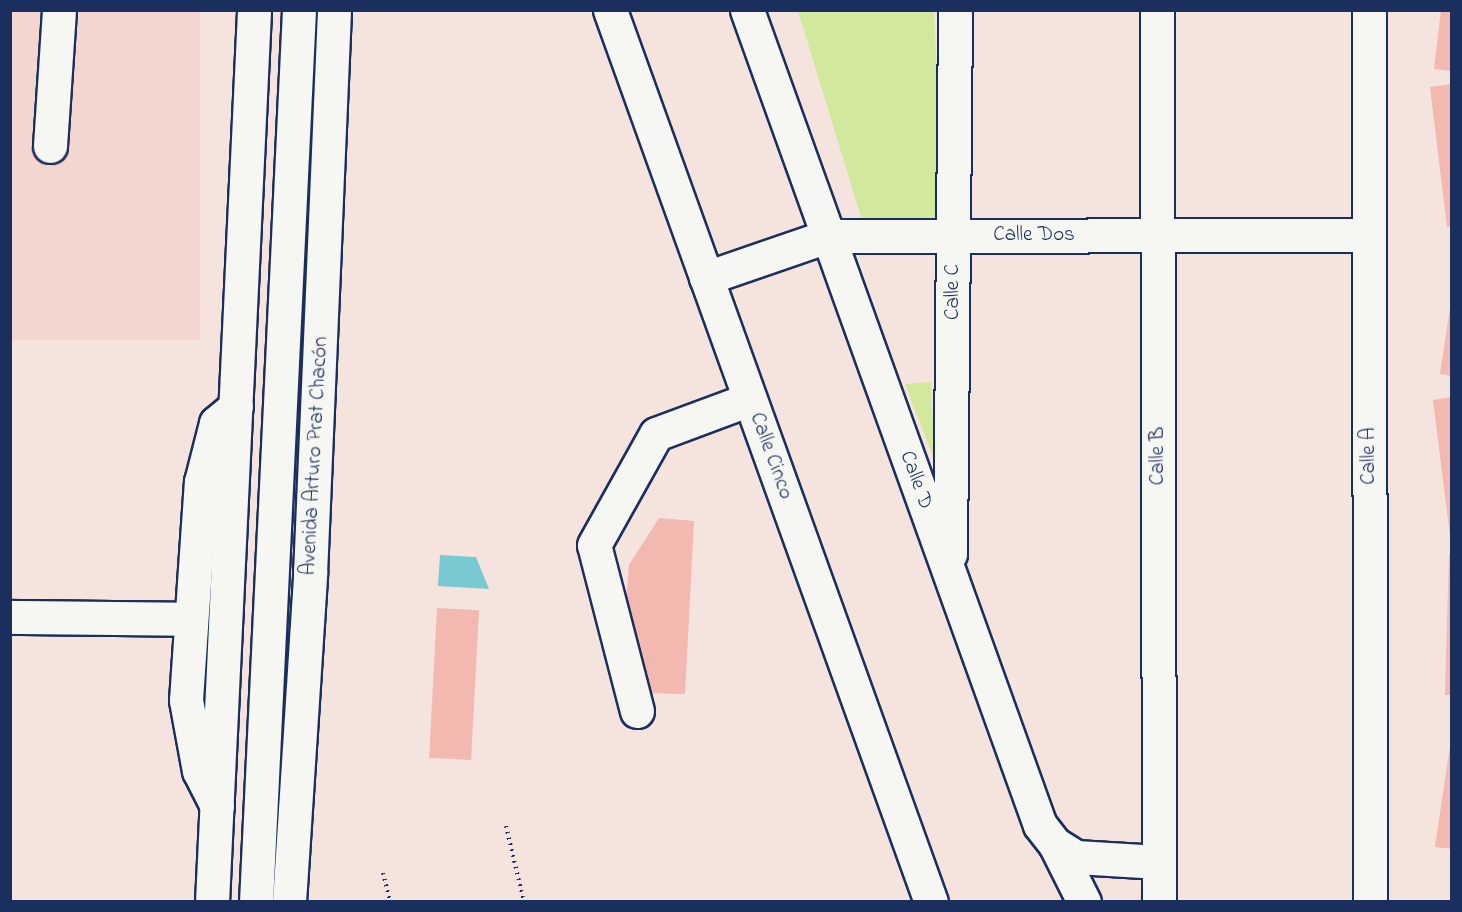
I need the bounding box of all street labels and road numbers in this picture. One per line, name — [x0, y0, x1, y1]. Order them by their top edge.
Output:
street label: Calle Dos — [993, 222, 1075, 248]
street label: Calle C — [940, 264, 966, 320]
street label: Avenida Arturo Prat Chacón — [296, 336, 334, 576]
street label: Calle Cinco — [744, 409, 798, 503]
street label: Calle B — [1145, 427, 1171, 485]
street label: Calle A — [1356, 427, 1382, 485]
street label: Calle D — [894, 448, 938, 512]

